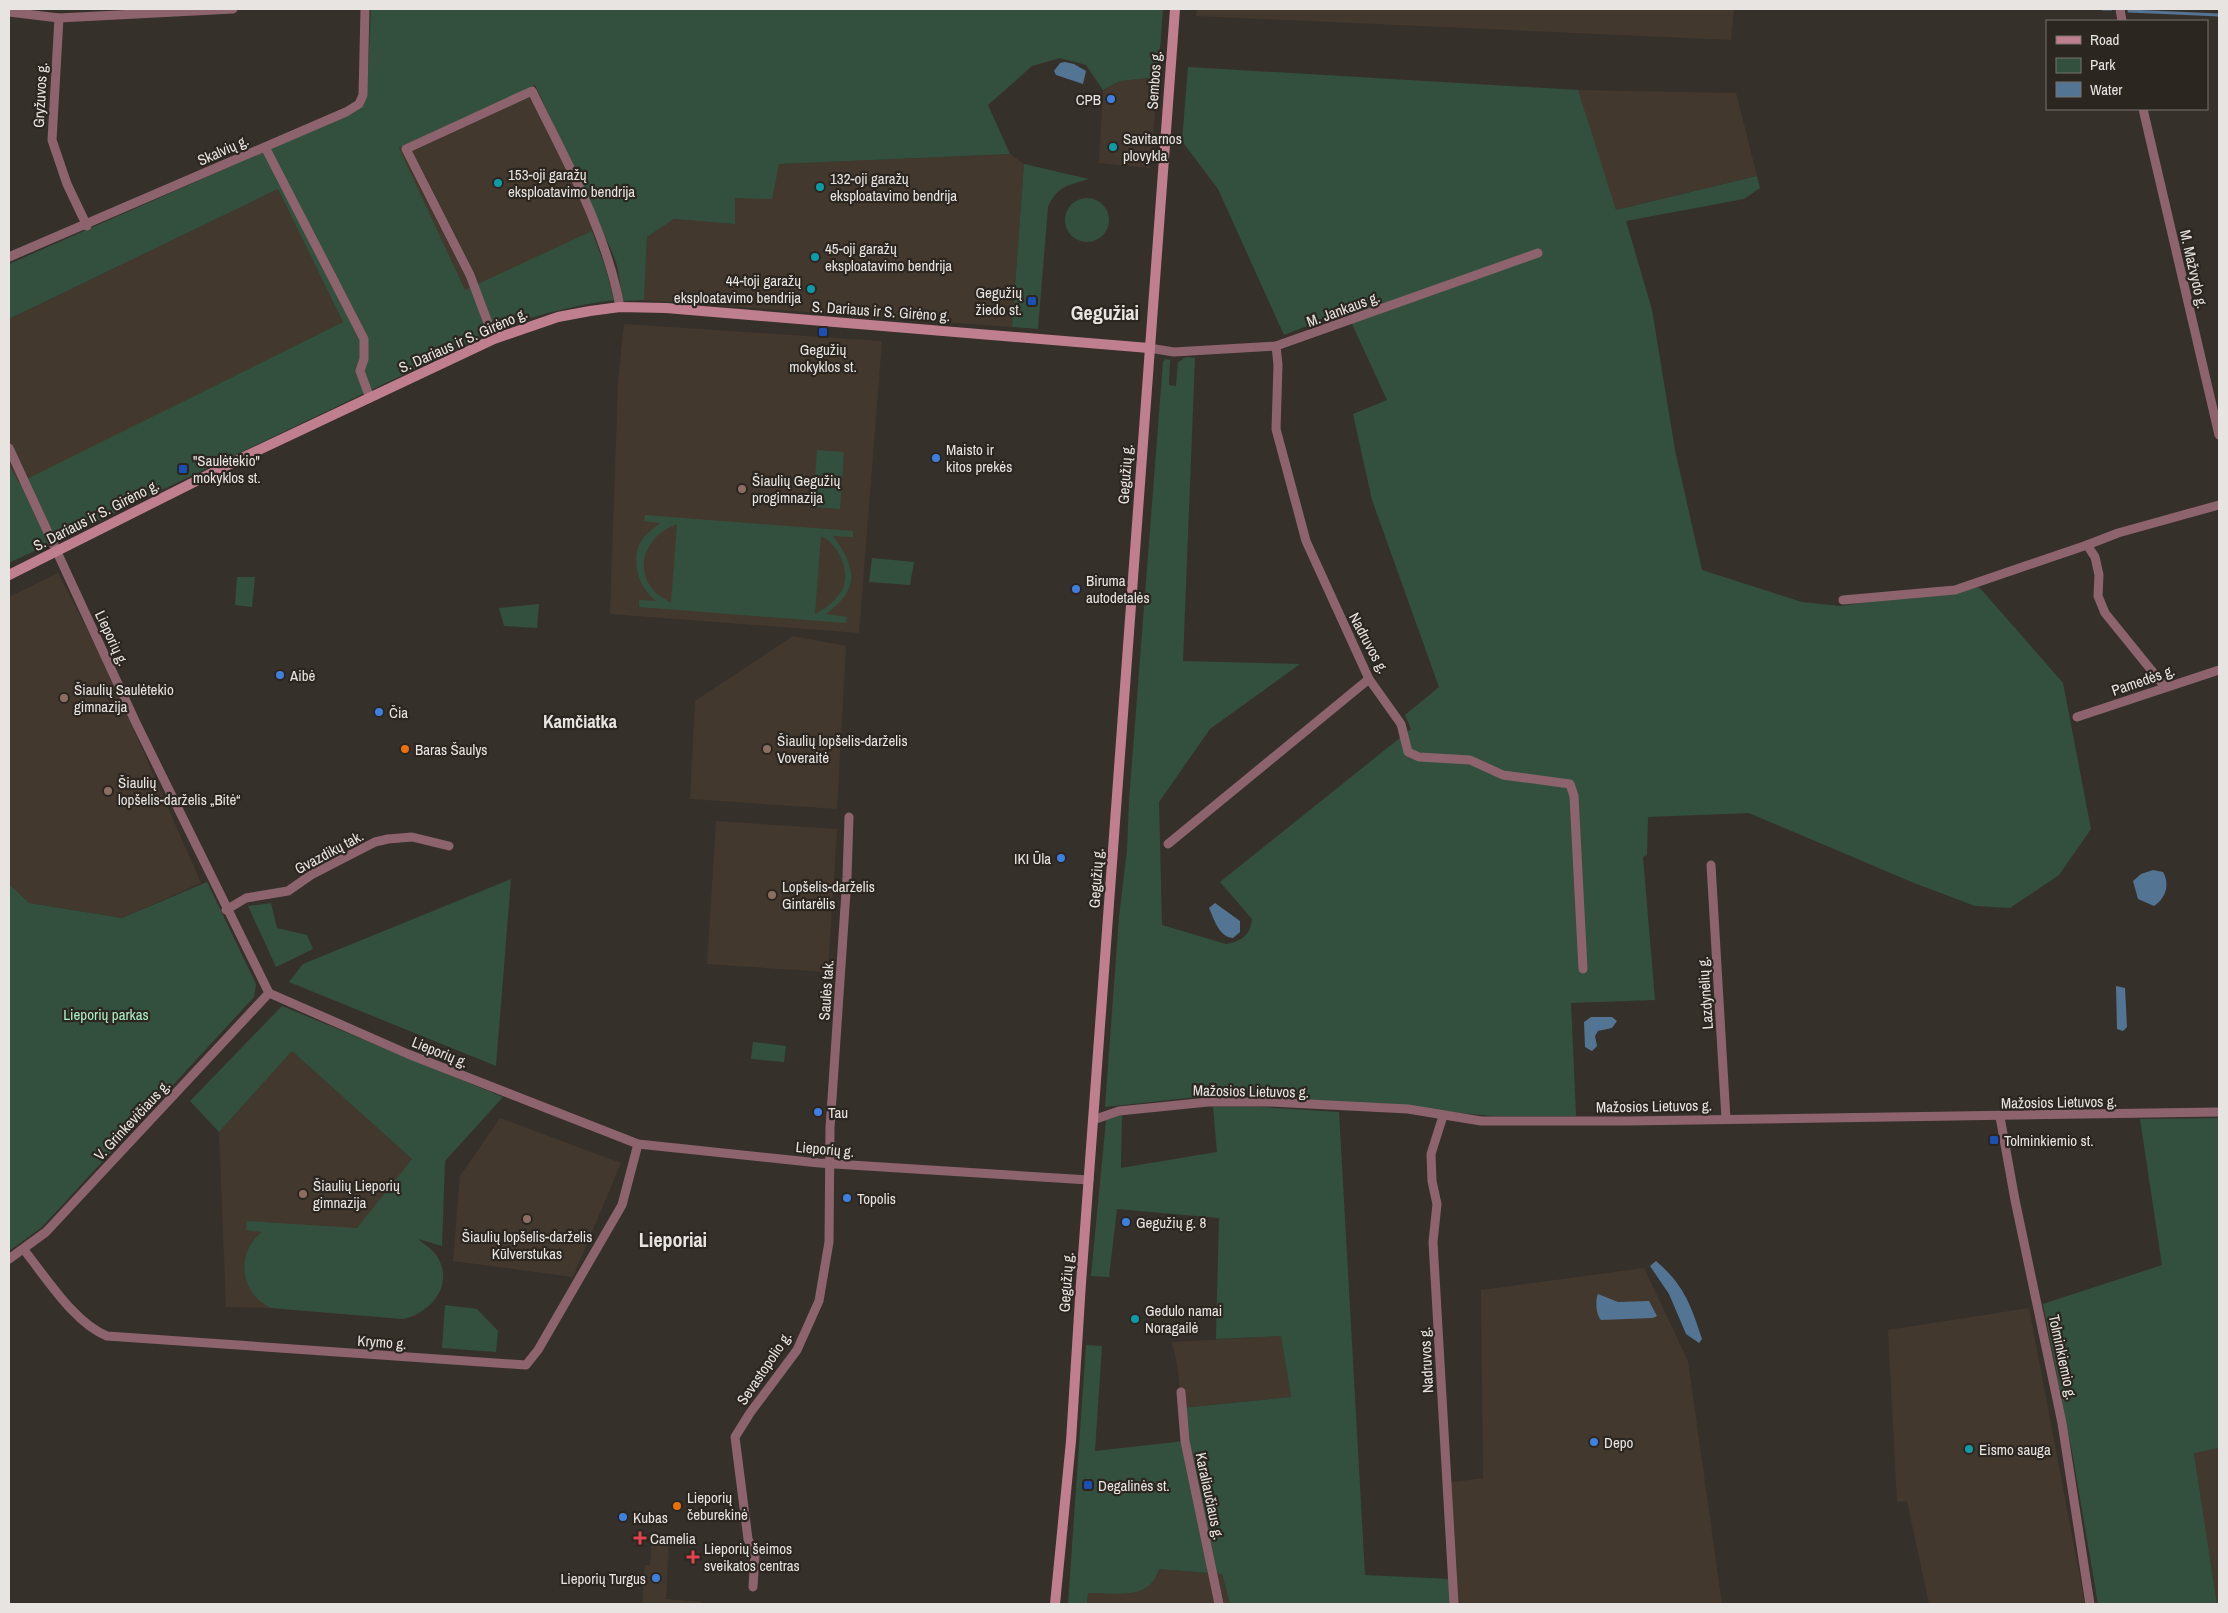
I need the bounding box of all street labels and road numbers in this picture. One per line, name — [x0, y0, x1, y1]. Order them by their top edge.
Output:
street label: Sembos g. — [1141, 50, 1167, 110]
street label: Gryžuvos g. — [28, 62, 52, 128]
street label: Skalvių g. — [194, 129, 252, 171]
street label: M. Mažvydo g. — [2175, 228, 2213, 310]
street label: M. Jankaus g. — [1303, 286, 1383, 332]
street label: S. Dariaus ir S. Girėno g. — [811, 296, 951, 326]
street label: S. Dariaus ir S. Girėno g. — [395, 302, 531, 378]
street label: Gegužių g. — [1112, 443, 1138, 505]
street label: S. Dariaus ir S. Girėno g. — [29, 474, 163, 556]
street label: Lieporių g. — [90, 607, 134, 669]
street label: Nadruvos g. — [1344, 609, 1394, 677]
street label: Pamedės g. — [2109, 659, 2177, 701]
street label: Gvazdikų tak. — [291, 825, 367, 879]
street label: Gegužių g. — [1083, 847, 1109, 909]
street label: Lazdynėlių g. — [1692, 956, 1718, 1030]
street label: Saulės tak. — [813, 959, 839, 1021]
street label: Lieporių g. — [409, 1031, 471, 1073]
street label: V. Grinkevičiaus g. — [89, 1075, 175, 1165]
street label: Mažosios Lietuvos g. — [1193, 1079, 1309, 1103]
street label: Mažosios Lietuvos g. — [2001, 1090, 2117, 1114]
street label: Mažosios Lietuvos g. — [1596, 1094, 1712, 1118]
street label: Lieporių g. — [795, 1136, 855, 1162]
street label: Gegužių g. — [1053, 1251, 1079, 1313]
street label: Tolminkiemio g. — [2044, 1312, 2082, 1402]
street label: Nadruvos g. — [1414, 1326, 1438, 1394]
street label: Sevastopolio g. — [732, 1327, 796, 1409]
street label: Krymo g. — [357, 1330, 407, 1354]
street label: Karaliaučiaus g. — [1190, 1450, 1230, 1542]

